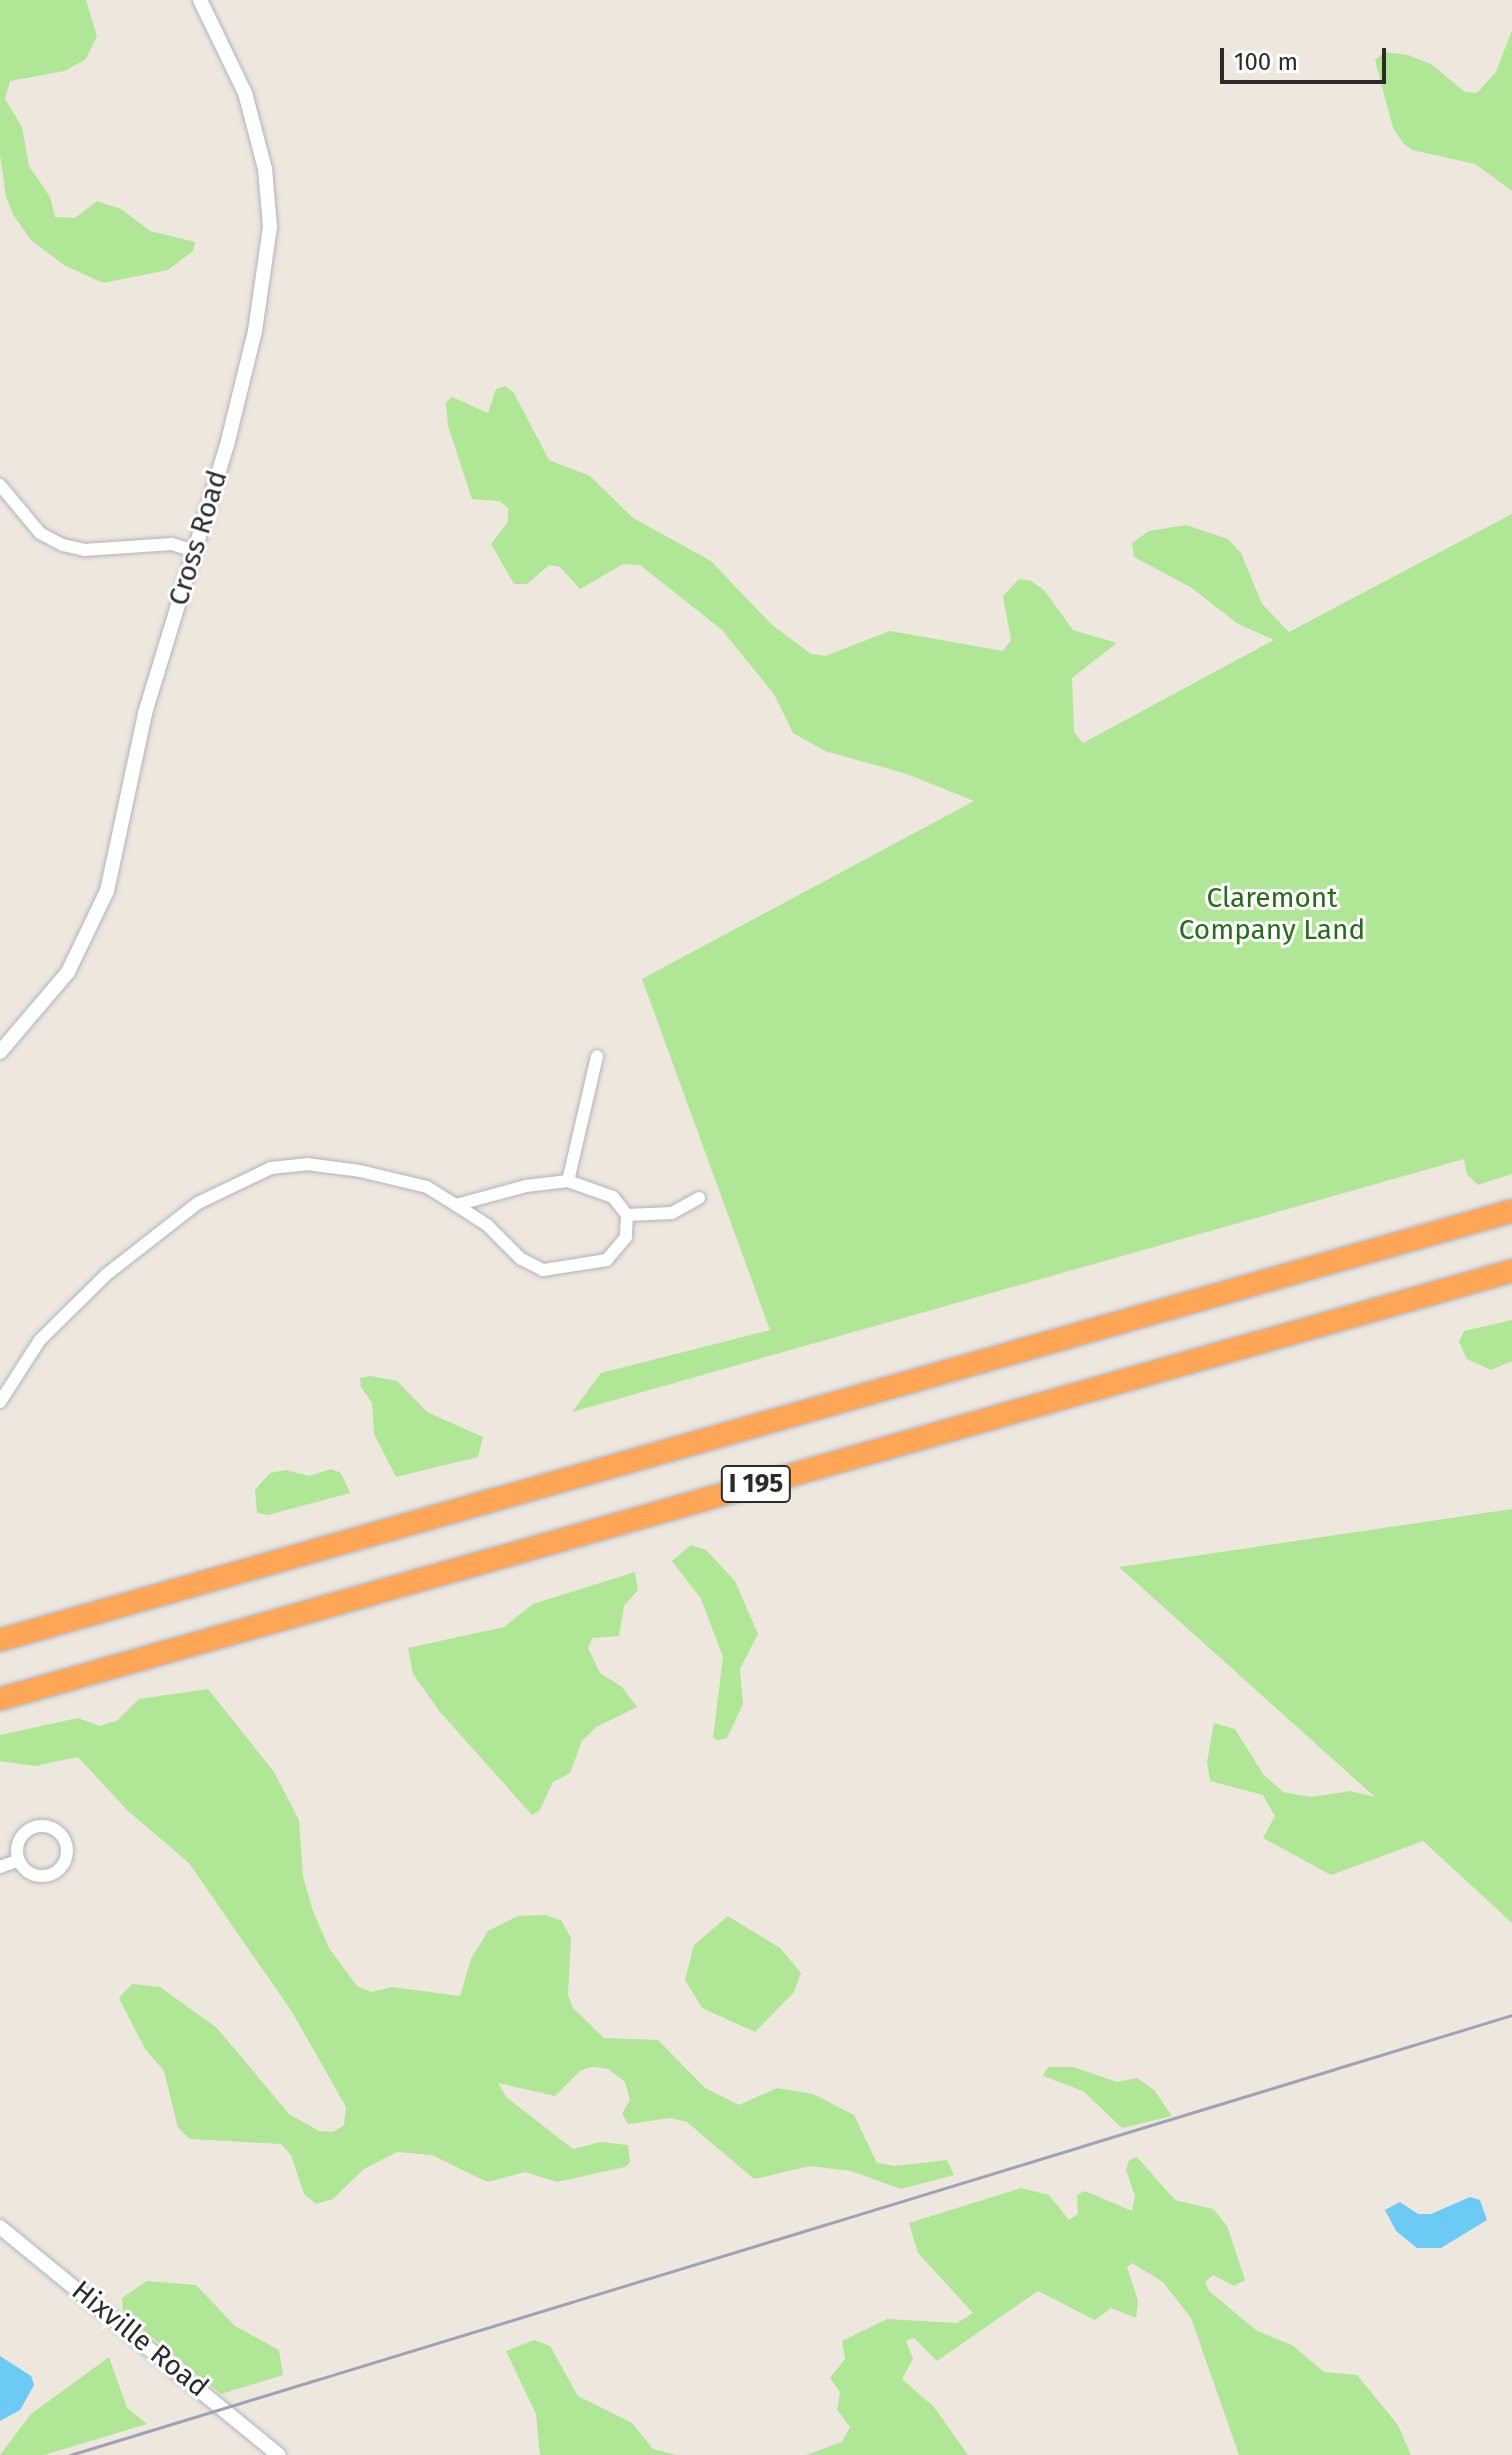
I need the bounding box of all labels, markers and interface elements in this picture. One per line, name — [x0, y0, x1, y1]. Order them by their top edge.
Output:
scale bar — [1224, 32, 1390, 82]
text: 100 m — [1234, 48, 1298, 76]
street label: Cross Road — [162, 466, 234, 610]
park label: Claremont Company Land — [1179, 881, 1365, 947]
road number: I 195 — [720, 1462, 792, 1506]
street label: Hixville Road — [65, 2274, 215, 2404]

